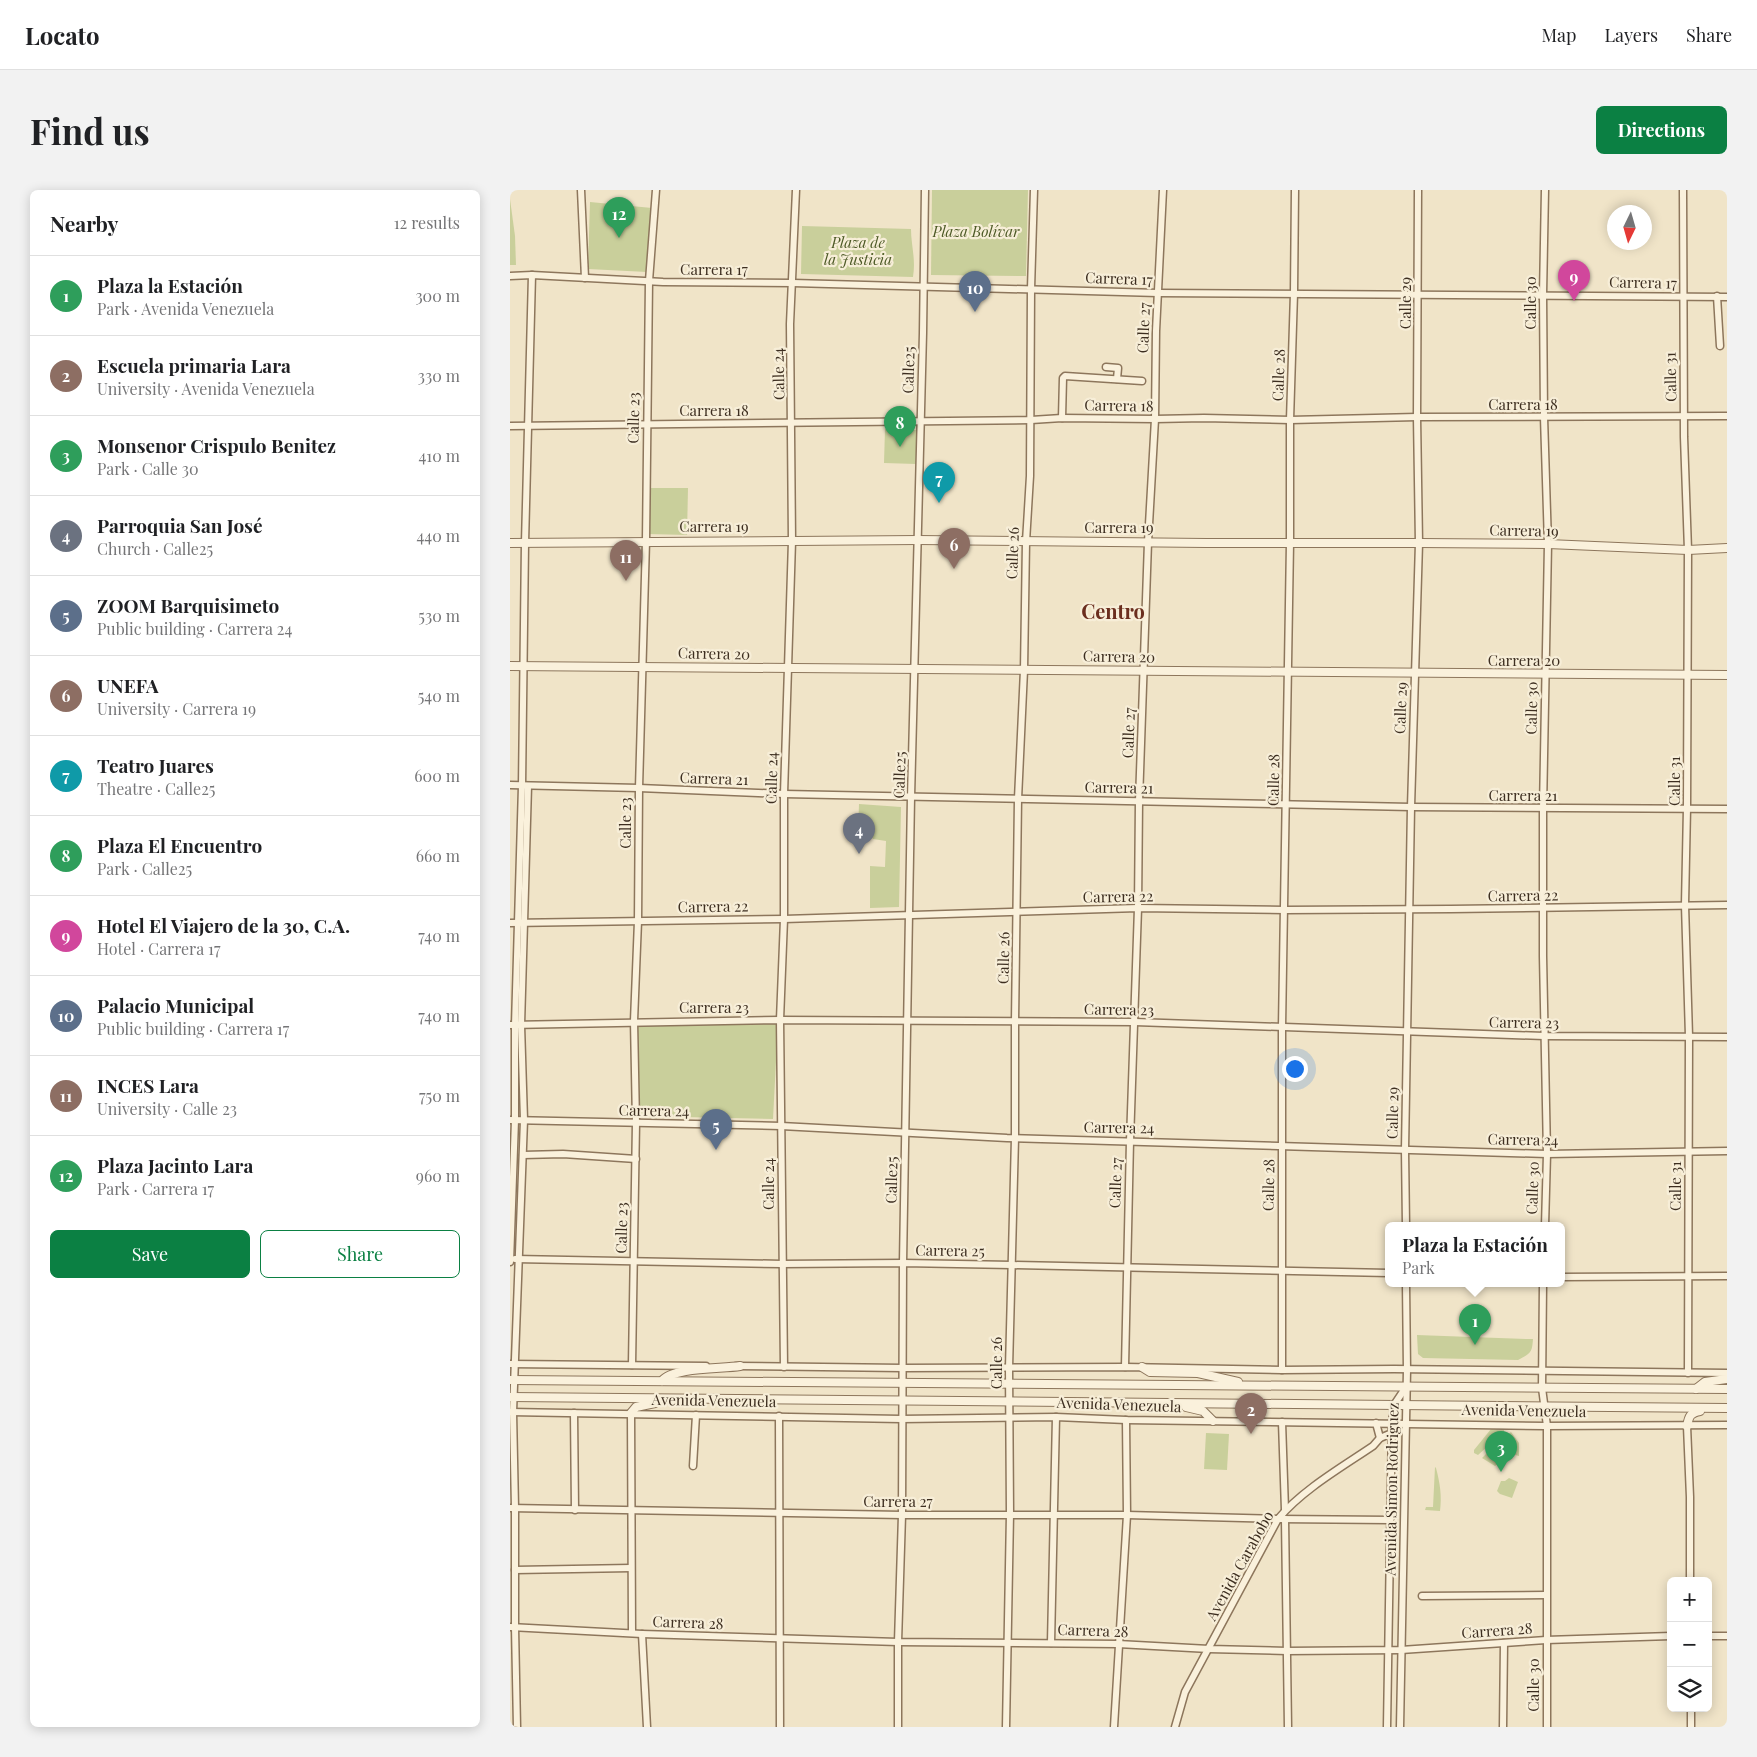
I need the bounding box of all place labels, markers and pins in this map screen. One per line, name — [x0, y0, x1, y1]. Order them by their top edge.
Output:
pin: 12 — [603, 197, 635, 238]
pin: 9 — [1558, 260, 1590, 301]
pin: 10 — [959, 271, 991, 312]
pin: 8 — [884, 406, 916, 447]
pin: 7 — [923, 462, 955, 503]
pin: 6 — [938, 528, 970, 569]
pin: 11 — [610, 540, 642, 581]
pin: 4 — [843, 813, 875, 854]
pin: 5 — [700, 1109, 732, 1150]
pin: 1 — [1459, 1304, 1491, 1345]
pin: 2 — [1235, 1393, 1267, 1434]
pin: 3 — [1485, 1431, 1517, 1472]

